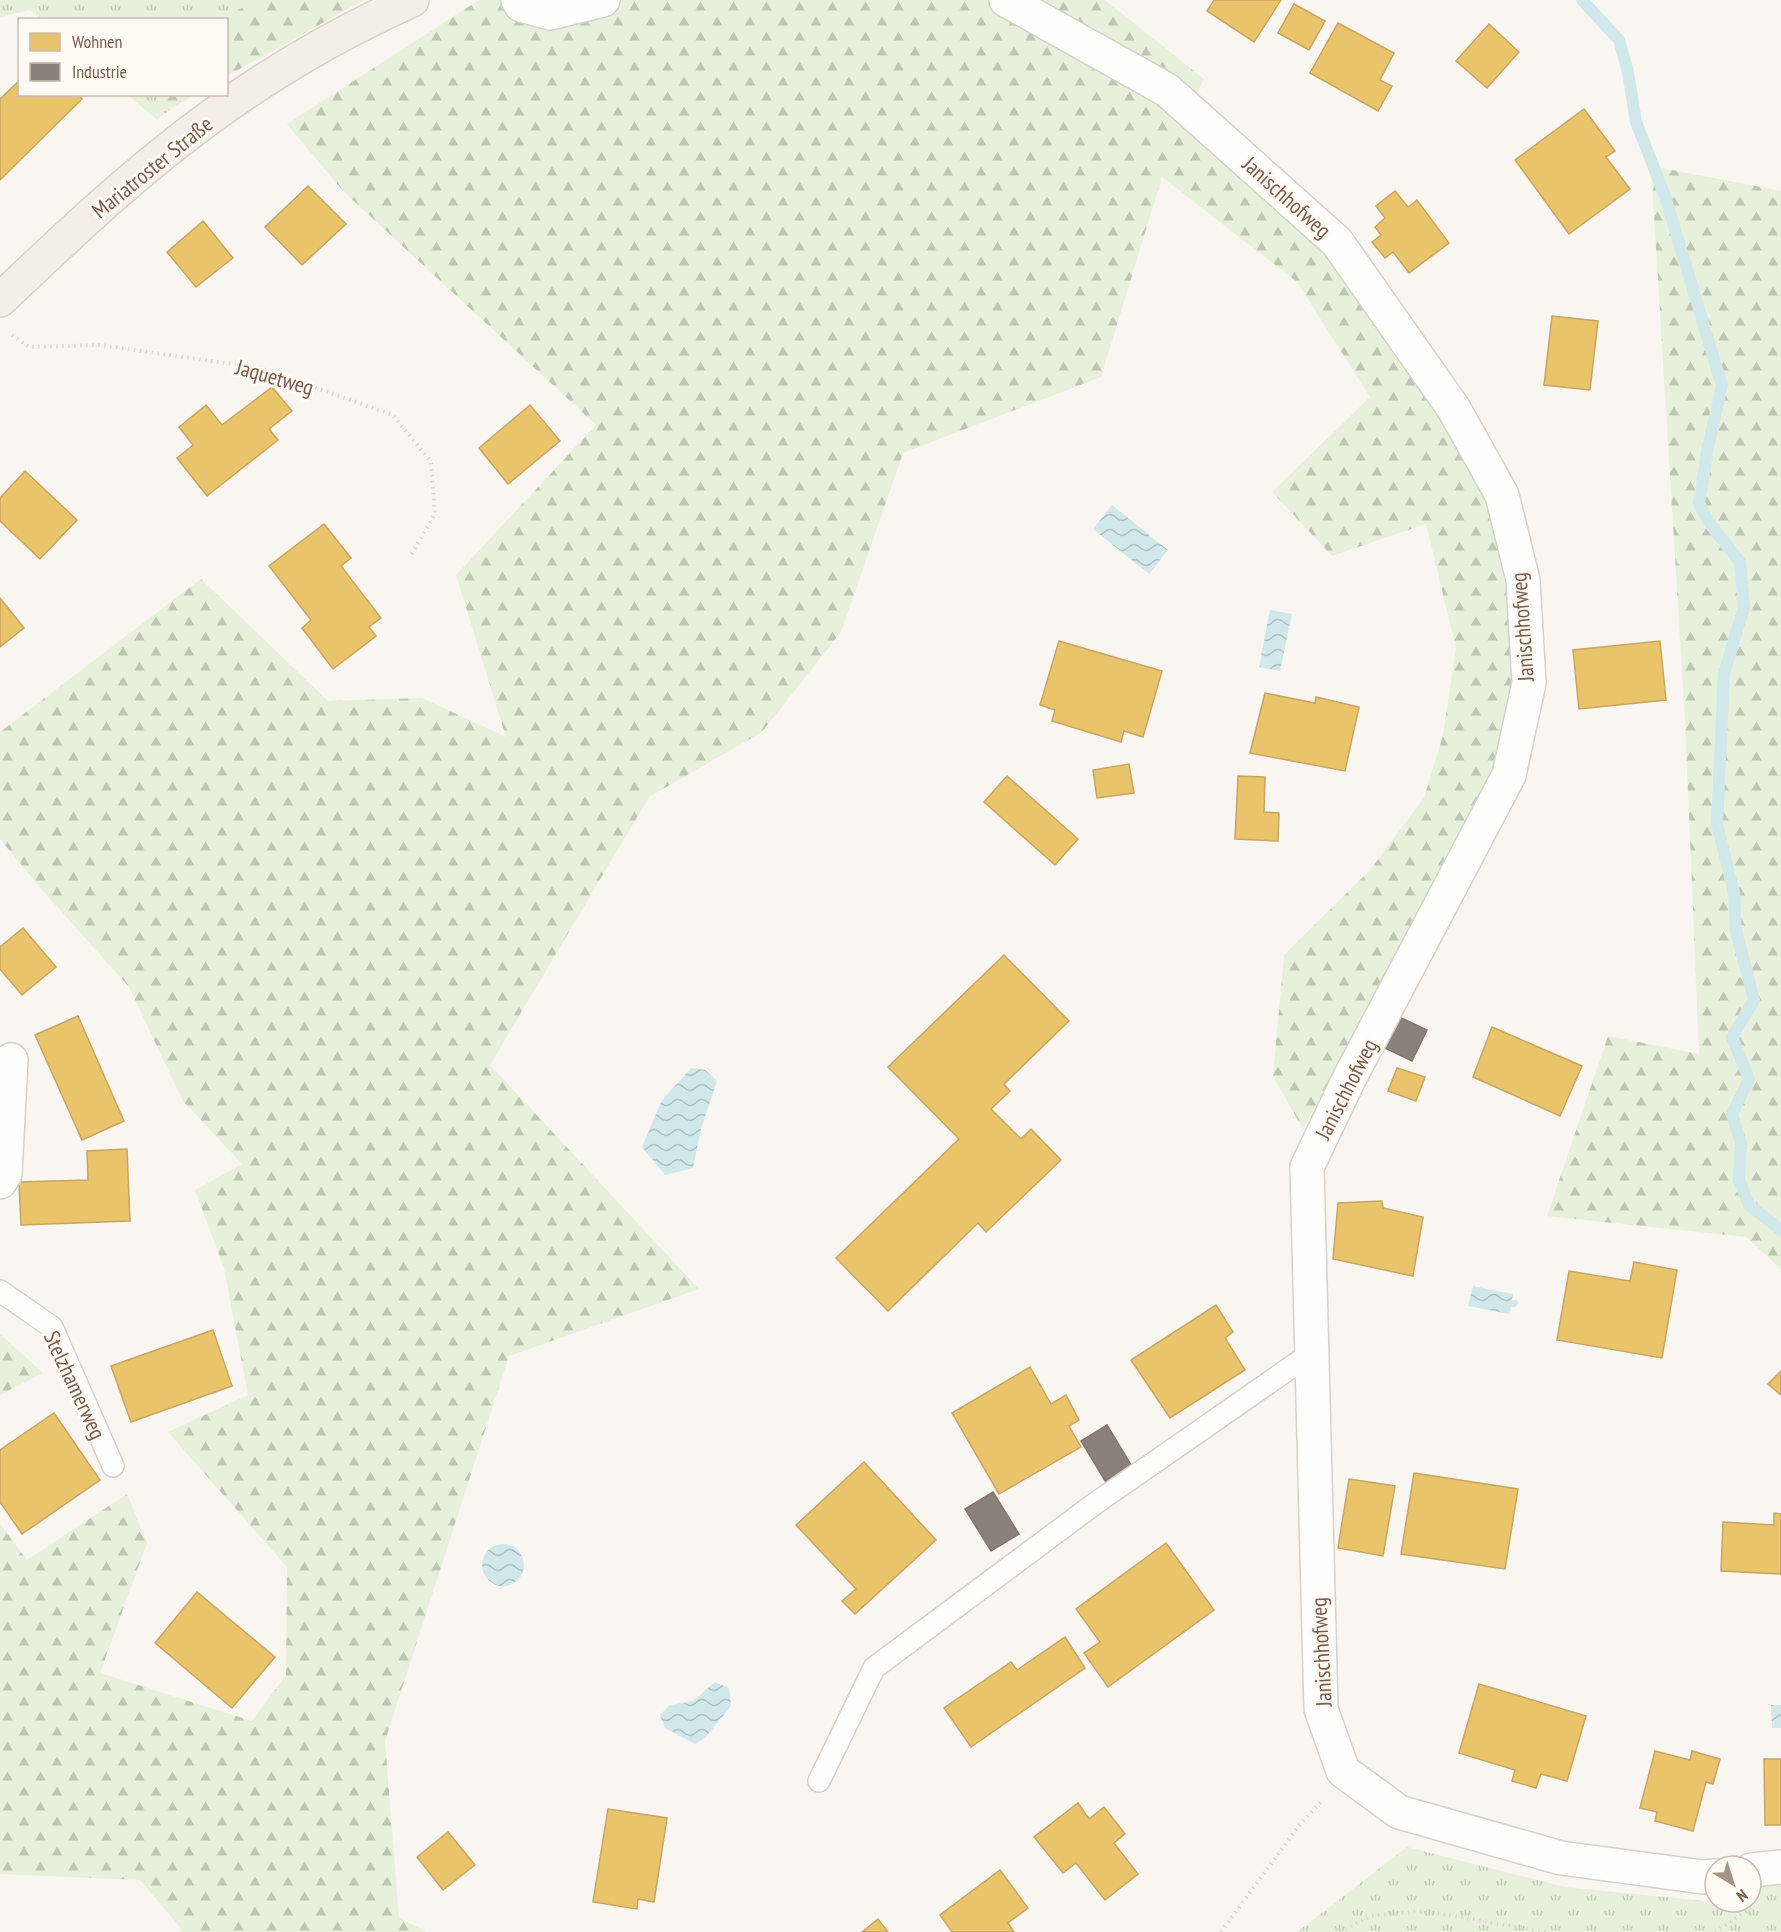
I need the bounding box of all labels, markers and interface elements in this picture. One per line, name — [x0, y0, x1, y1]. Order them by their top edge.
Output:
legend — [18, 18, 228, 96]
text: Wohnen — [72, 30, 122, 53]
text: Industrie — [72, 60, 127, 83]
street label: Mariatroster Straße — [86, 110, 218, 224]
street label: Janischhofweg — [1236, 149, 1337, 244]
street label: Jaquetweg — [232, 352, 317, 401]
street label: Janischhofweg — [1504, 572, 1540, 683]
street label: Janischhofweg — [1308, 1034, 1383, 1145]
street label: Stelzhamerweg — [38, 1326, 112, 1444]
street label: Janischhofweg — [1304, 1597, 1338, 1708]
north arrow — [1703, 1854, 1763, 1914]
text: N — [1733, 1885, 1752, 1906]

